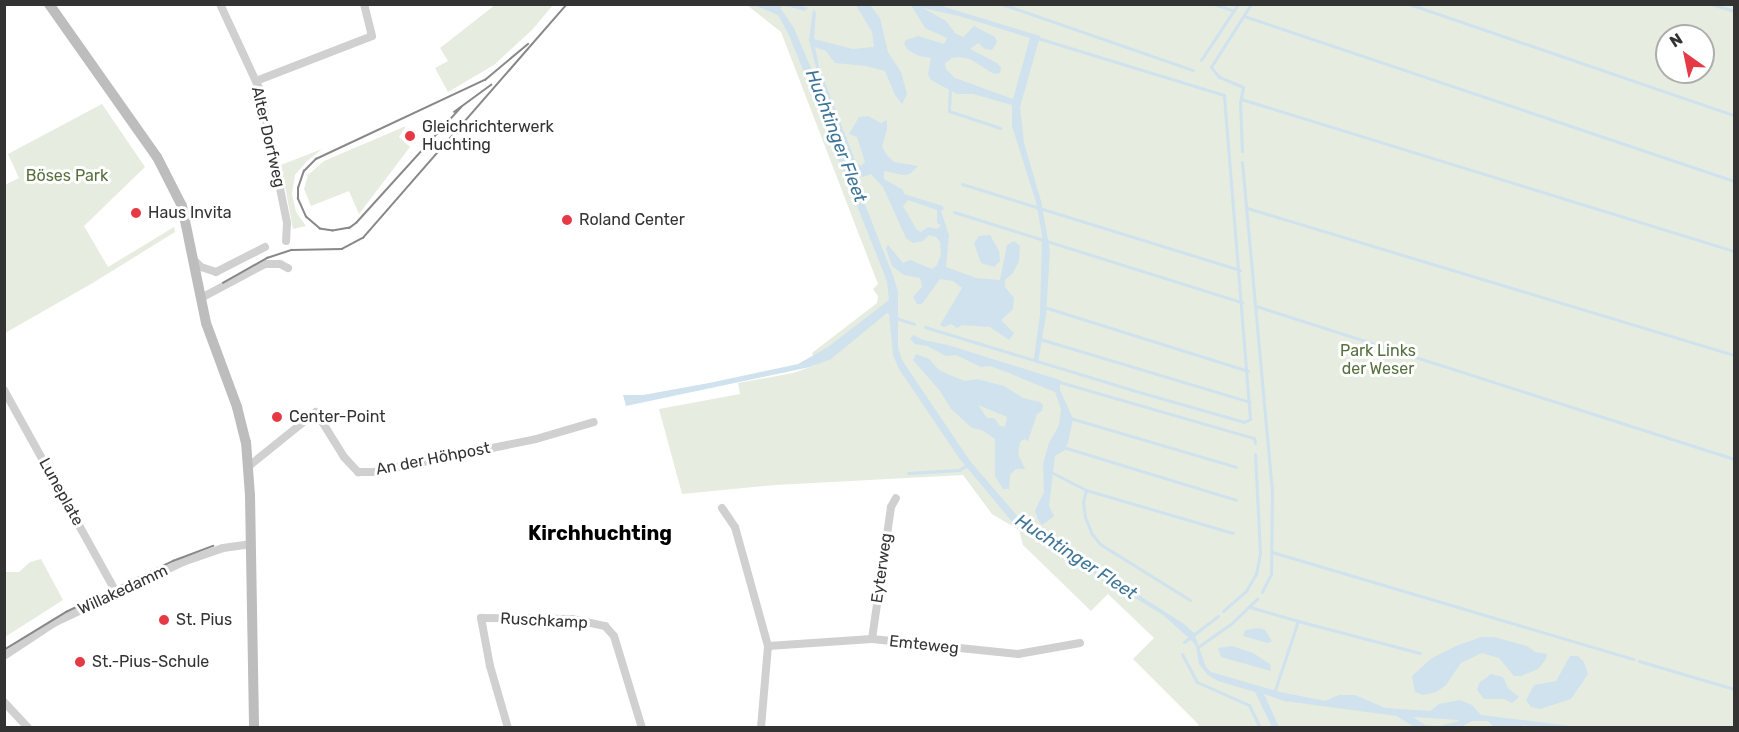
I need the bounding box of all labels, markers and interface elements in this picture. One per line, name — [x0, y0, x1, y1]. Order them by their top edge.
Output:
north arrow — [1655, 24, 1715, 84]
text: N — [1666, 29, 1686, 51]
water label: Huchtinger Fleet — [801, 66, 871, 206]
street label: Alter Dorfweg — [247, 84, 289, 190]
place label: Gleichrichterwerk Huchting — [422, 117, 554, 155]
marker: Gleichrichterwerk Huchting — [403, 129, 417, 143]
park label: Böses Park — [26, 166, 108, 186]
place label: Haus Invita — [148, 203, 232, 223]
marker: Haus Invita — [129, 206, 143, 220]
place label: Roland Center — [579, 210, 685, 230]
marker: Roland Center — [560, 213, 574, 227]
park label: Park Links der Weser — [1340, 341, 1416, 379]
place label: Center-Point — [289, 407, 386, 427]
marker: Center-Point — [270, 410, 284, 424]
street label: An der Höhpost — [374, 438, 492, 480]
street label: Luneplate — [35, 455, 87, 529]
water label: Huchtinger Fleet — [1011, 510, 1141, 604]
district label: Kirchhuchting — [528, 521, 672, 545]
street label: Eyterweg — [868, 532, 896, 604]
street label: Willakedamm — [75, 561, 171, 619]
street label: Ruschkamp — [500, 609, 588, 633]
place label: St. Pius — [176, 610, 232, 630]
marker: St. Pius — [157, 613, 171, 627]
street label: Emteweg — [888, 632, 960, 658]
place label: St.-Pius-Schule — [92, 652, 209, 672]
marker: St.-Pius-Schule — [73, 655, 87, 669]

